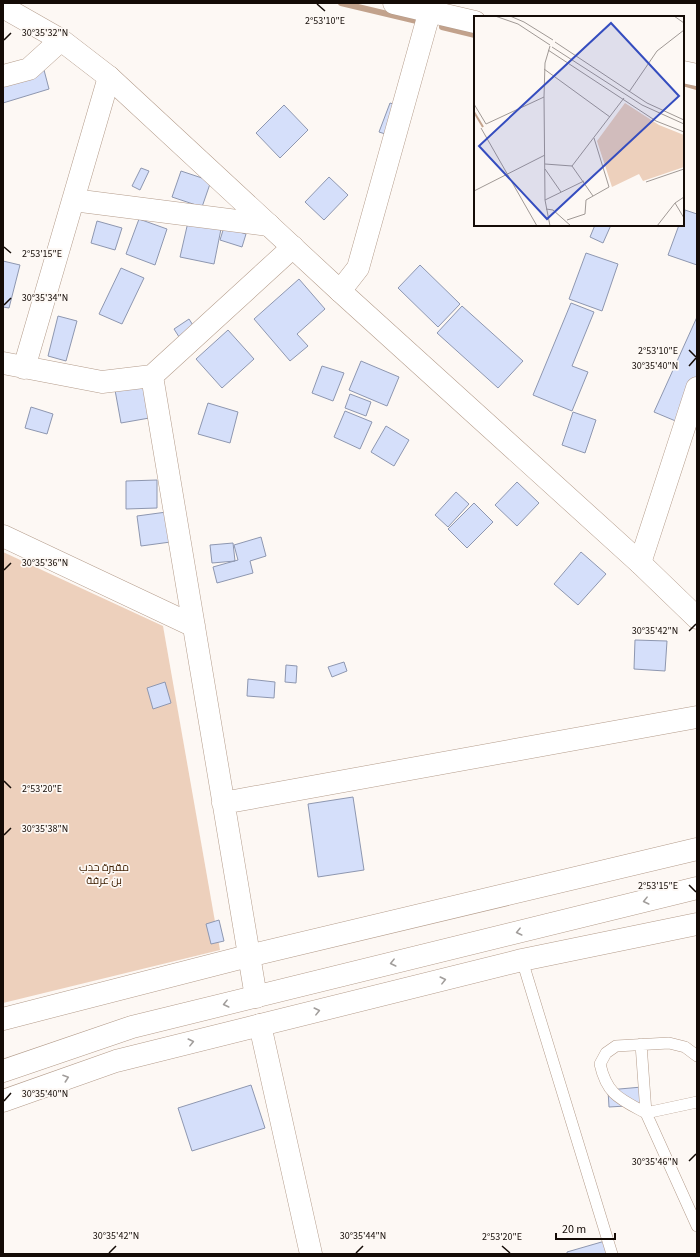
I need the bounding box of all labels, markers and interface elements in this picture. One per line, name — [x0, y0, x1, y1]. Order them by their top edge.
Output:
text: 2°53'10"E — [305, 14, 345, 28]
inset map — [474, 16, 684, 226]
text: 30°35'32"N — [22, 26, 68, 40]
text: 2°53'15"E — [22, 247, 62, 261]
text: 30°35'34"N — [22, 291, 68, 305]
text: 2°53'10"E — [638, 344, 678, 358]
text: 30°35'40"N — [632, 359, 678, 373]
text: 30°35'36"N — [22, 556, 68, 570]
text: 30°35'42"N — [632, 624, 678, 638]
text: 2°53'20"E — [22, 782, 62, 796]
text: 30°35'38"N — [22, 822, 68, 836]
park label: مقبرة حدب بن عرفة — [79, 860, 129, 888]
text: 2°53'15"E — [638, 879, 678, 893]
one-way arrow — [642, 896, 649, 905]
one-way arrow — [516, 927, 523, 936]
one-way arrow — [390, 958, 397, 967]
one-way arrow — [440, 976, 446, 984]
one-way arrow — [223, 1000, 229, 1008]
one-way arrow — [313, 1007, 320, 1016]
one-way arrow — [187, 1038, 194, 1047]
one-way arrow — [62, 1075, 69, 1083]
text: 30°35'40"N — [22, 1087, 68, 1101]
text: 30°35'46"N — [632, 1155, 678, 1169]
scale bar — [556, 1215, 615, 1241]
text: 20 m — [562, 1221, 586, 1238]
text: 30°35'42"N — [93, 1229, 139, 1243]
text: 30°35'44"N — [340, 1229, 386, 1243]
text: 2°53'20"E — [482, 1230, 522, 1244]

